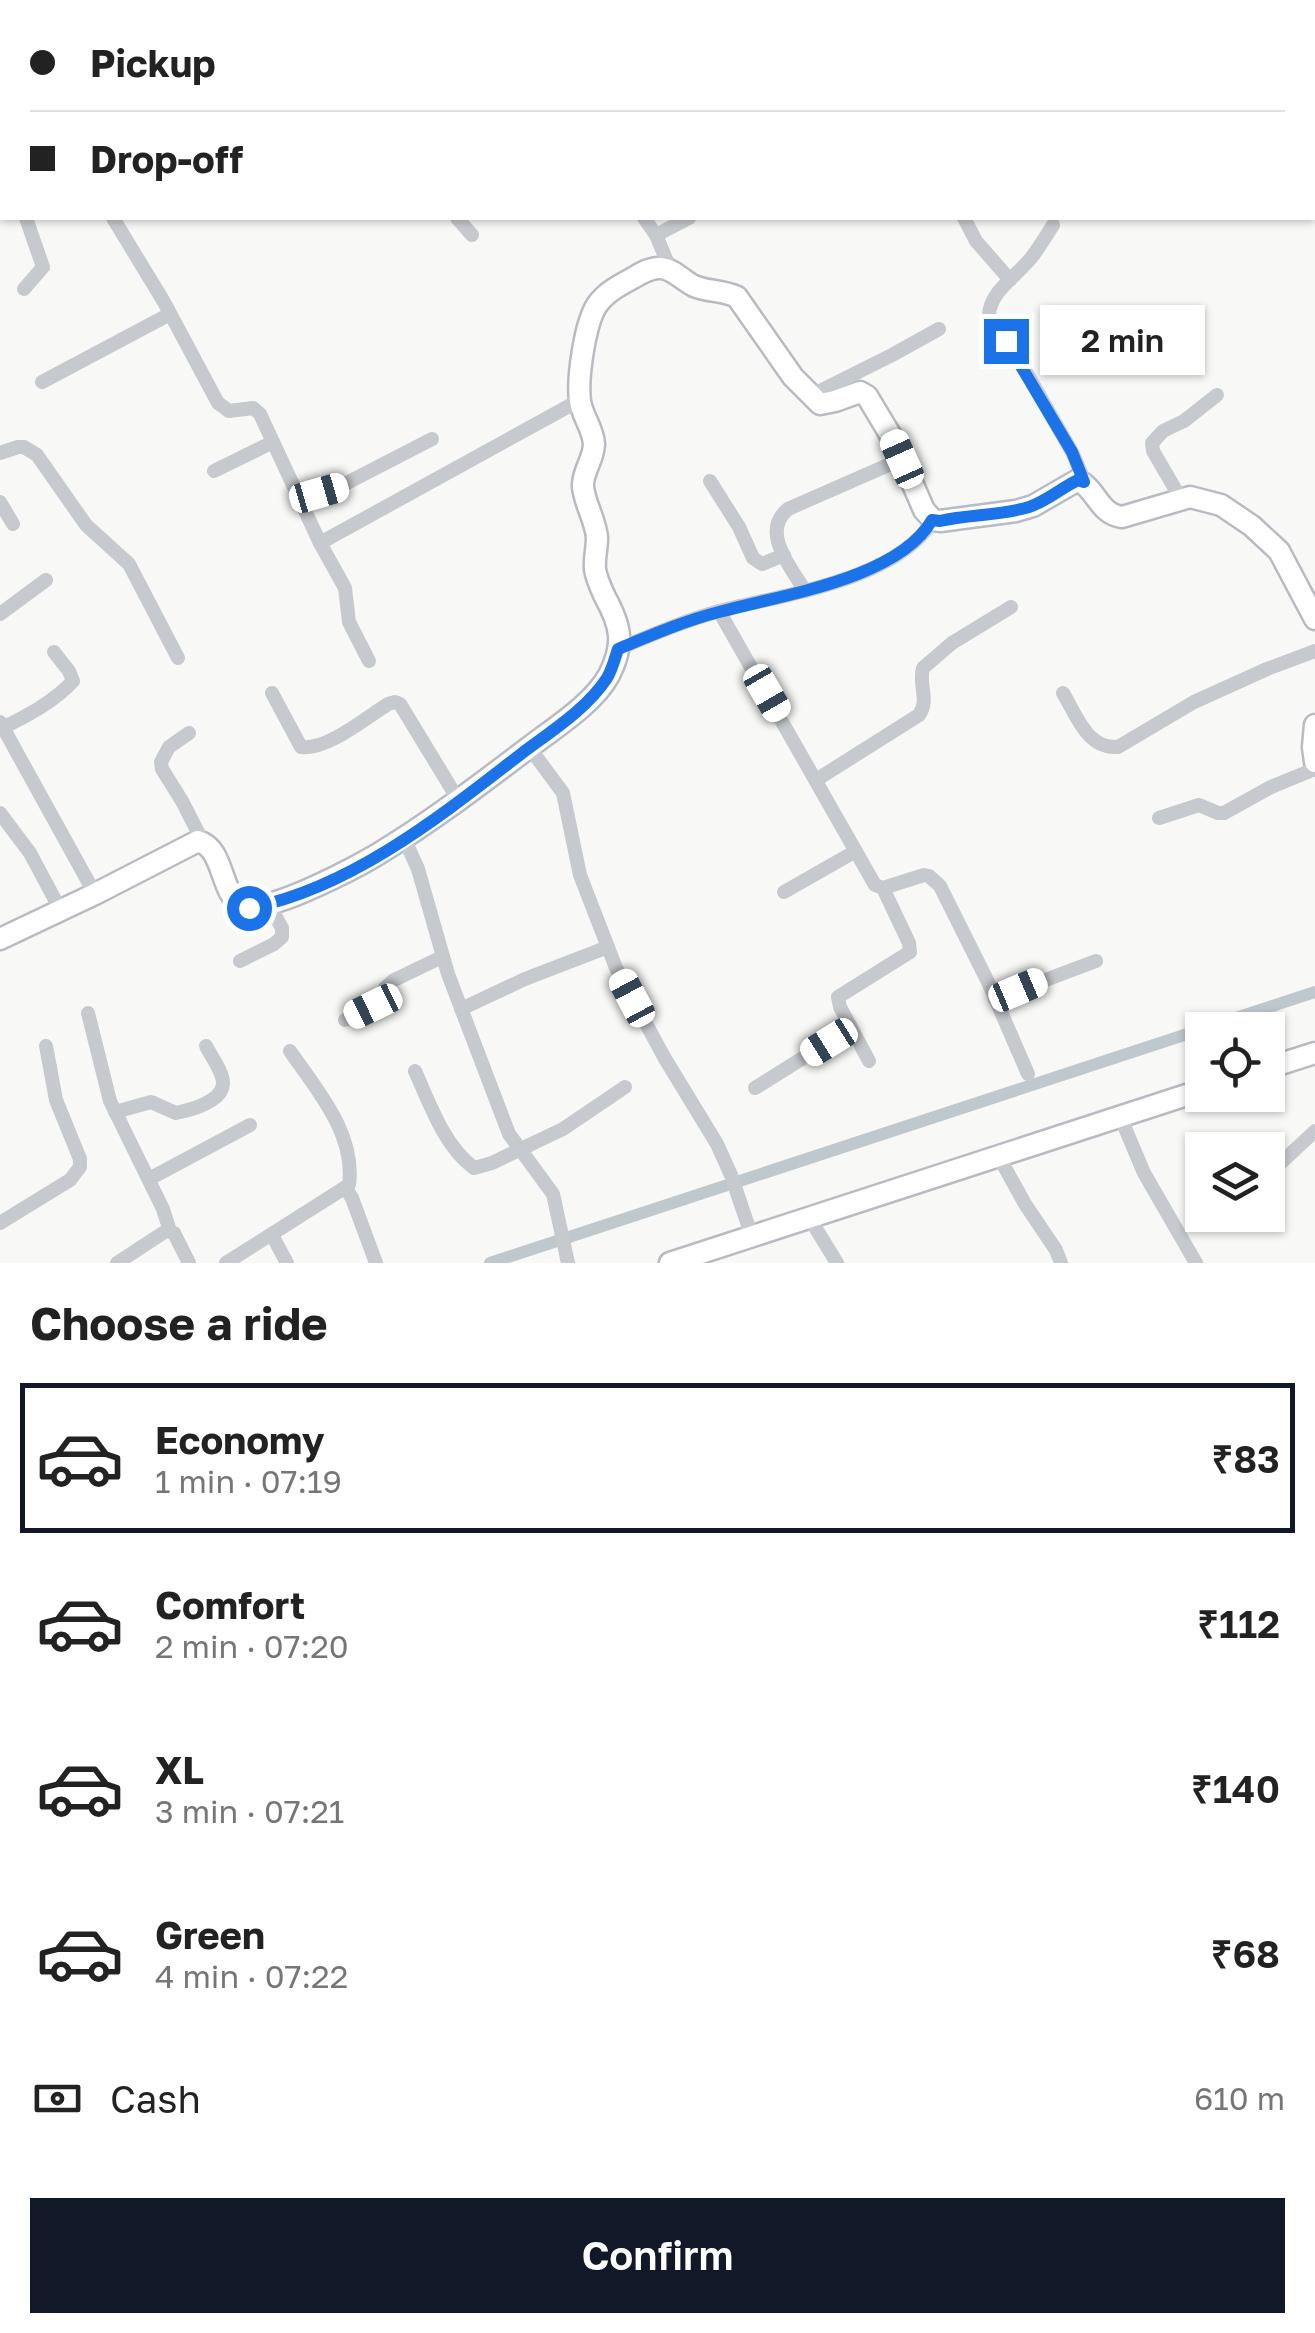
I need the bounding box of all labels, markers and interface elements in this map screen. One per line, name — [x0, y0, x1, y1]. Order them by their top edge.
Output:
text: Pickup — [90, 40, 216, 85]
text: Drop-off — [90, 136, 243, 181]
callout: 2 min — [1041, 306, 1206, 376]
route end — [984, 319, 1029, 364]
text: 2 min — [1081, 321, 1164, 359]
car — [876, 425, 928, 493]
car — [286, 470, 352, 516]
car — [739, 660, 795, 726]
route start — [227, 886, 272, 931]
car — [605, 964, 659, 1032]
car — [985, 964, 1051, 1016]
car — [339, 979, 407, 1033]
map controls — [1185, 1012, 1285, 1232]
button: locate — [1185, 1012, 1285, 1112]
car — [796, 1013, 862, 1071]
button: layers — [1185, 1132, 1285, 1232]
text: Choose a ride — [30, 1296, 328, 1350]
icon: car — [35, 1413, 125, 1503]
text: Economy — [155, 1417, 324, 1462]
text: ₹83 — [1211, 1436, 1280, 1481]
text: 1 min · 07:19 — [155, 1462, 342, 1500]
icon: car — [35, 1578, 125, 1668]
text: Comfort — [155, 1582, 305, 1627]
text: ₹112 — [1197, 1601, 1280, 1646]
text: 2 min · 07:20 — [155, 1627, 349, 1665]
icon: car — [35, 1743, 125, 1833]
text: XL — [155, 1747, 204, 1792]
text: ₹140 — [1191, 1766, 1280, 1811]
text: 3 min · 07:21 — [155, 1792, 344, 1830]
icon: car — [35, 1908, 125, 1998]
text: Green — [155, 1912, 265, 1957]
text: ₹68 — [1211, 1931, 1280, 1976]
text: 4 min · 07:22 — [155, 1957, 348, 1995]
icon: cash — [30, 2071, 85, 2126]
text: Cash — [110, 2076, 201, 2121]
text: 610 m — [1194, 2079, 1285, 2117]
button: Confirm — [30, 2198, 1285, 2313]

